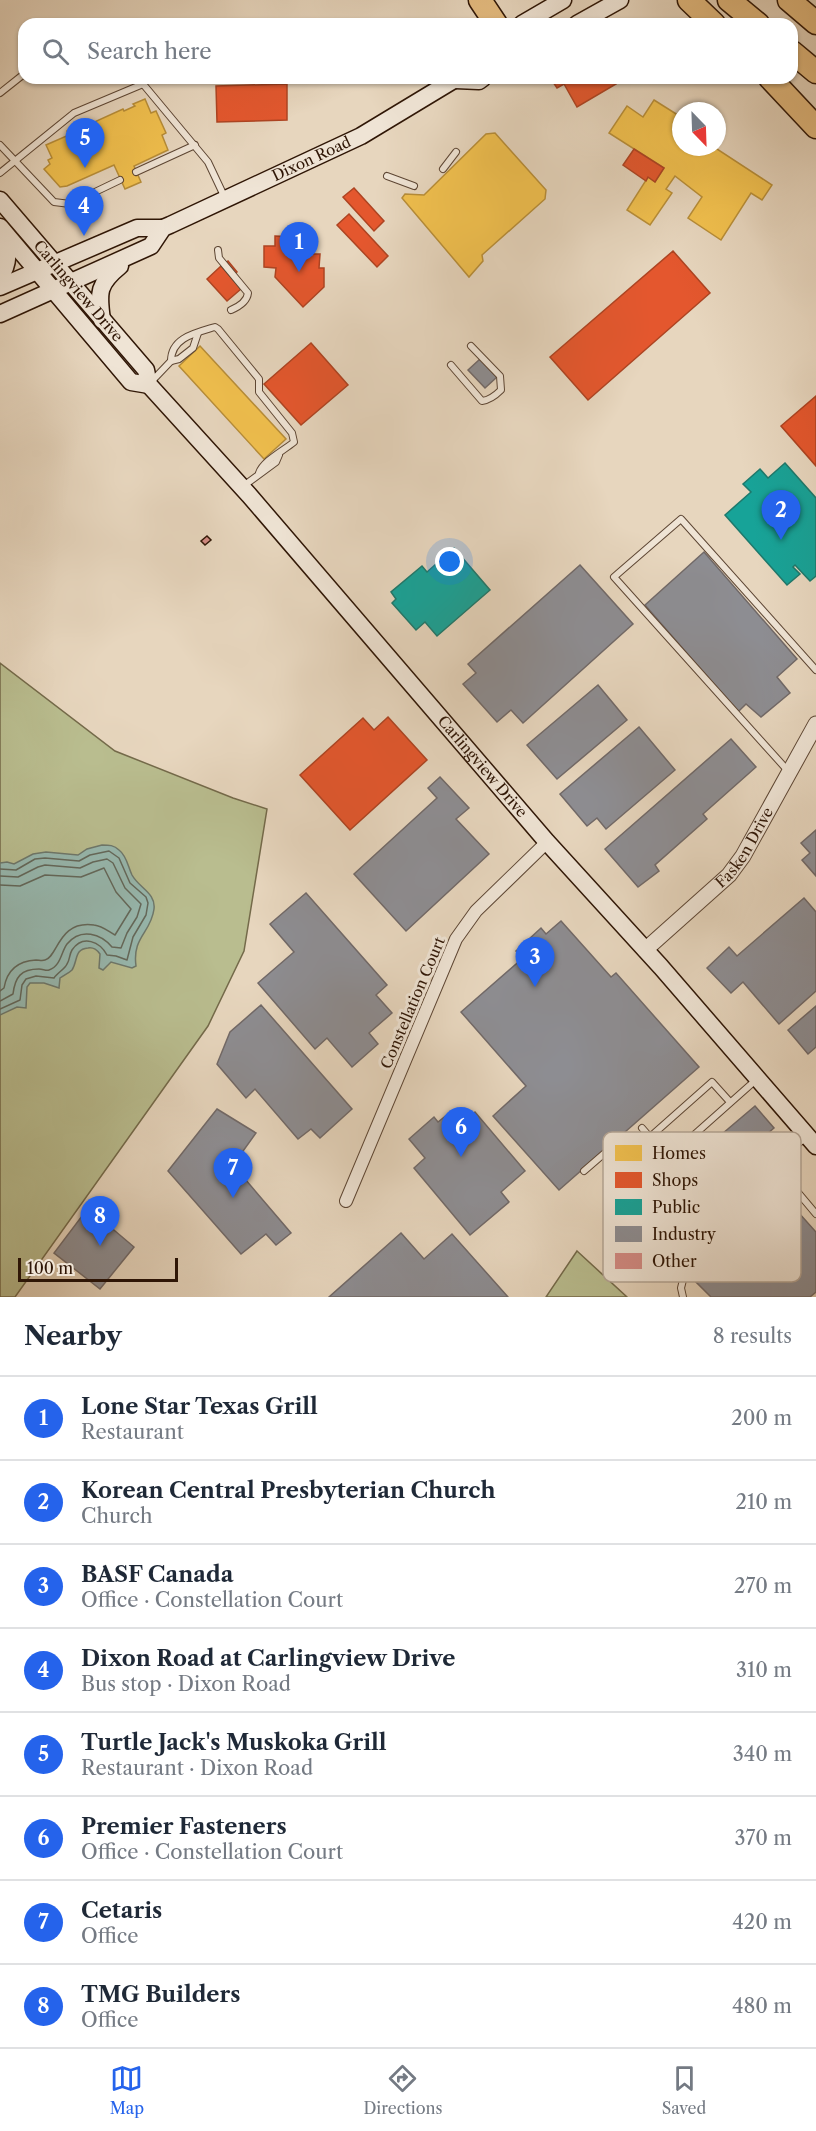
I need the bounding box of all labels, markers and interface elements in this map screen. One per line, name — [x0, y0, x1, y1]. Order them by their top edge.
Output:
search box — [18, 18, 798, 84]
icon: search — [39, 35, 72, 68]
text: Search here — [87, 38, 212, 65]
north arrow — [672, 102, 726, 156]
pin: 5 — [66, 118, 104, 168]
street label: Dixon Road — [269, 132, 354, 185]
pin: 4 — [64, 186, 104, 236]
pin: 1 — [280, 222, 318, 272]
street label: Carlingview Drive — [30, 236, 127, 345]
pin: 2 — [762, 490, 800, 540]
your location — [435, 547, 464, 576]
street label: Carlingview Drive — [434, 711, 532, 821]
street label: Fasken Drive — [711, 804, 777, 892]
street label: Constellation Court — [376, 933, 449, 1071]
pin: 3 — [516, 938, 554, 987]
pin: 6 — [442, 1108, 480, 1157]
legend — [603, 1132, 801, 1282]
text: Homes — [652, 1143, 706, 1163]
pin: 7 — [214, 1148, 252, 1198]
text: Shops — [652, 1170, 698, 1190]
pin: 8 — [80, 1196, 120, 1246]
text: Public — [652, 1197, 700, 1217]
text: Industry — [652, 1224, 717, 1244]
text: Other — [652, 1251, 697, 1271]
scale bar — [18, 1255, 178, 1282]
text: 100 m — [27, 1258, 73, 1278]
text: Nearby — [24, 1320, 122, 1352]
text: 8 results — [713, 1324, 792, 1348]
text: Lone Star Texas Grill — [81, 1393, 318, 1420]
text: 1 — [39, 1406, 48, 1430]
text: 200 m — [731, 1406, 792, 1430]
text: Restaurant — [81, 1420, 184, 1444]
text: Korean Central Presbyterian Church — [81, 1477, 496, 1504]
text: 2 — [38, 1490, 49, 1514]
text: 210 m — [735, 1490, 792, 1514]
text: Church — [81, 1504, 152, 1528]
text: BASF Canada — [81, 1561, 233, 1588]
text: 3 — [38, 1574, 49, 1598]
text: 270 m — [734, 1574, 792, 1598]
text: Office · Constellation Court — [81, 1588, 343, 1612]
text: Dixon Road at Carlingview Drive — [81, 1645, 455, 1672]
text: 4 — [38, 1658, 49, 1682]
text: 310 m — [736, 1658, 792, 1682]
text: Bus stop · Dixon Road — [81, 1672, 291, 1696]
text: Turtle Jack's Muskoka Grill — [81, 1729, 387, 1756]
text: 5 — [38, 1742, 49, 1766]
text: 340 m — [733, 1742, 792, 1766]
text: Restaurant · Dixon Road — [81, 1756, 313, 1780]
text: Premier Fasteners — [81, 1813, 287, 1840]
text: 6 — [38, 1826, 49, 1850]
text: 370 m — [735, 1826, 792, 1850]
text: Office · Constellation Court — [81, 1840, 343, 1864]
text: Cetaris — [81, 1897, 162, 1924]
text: 7 — [38, 1910, 49, 1934]
text: 420 m — [732, 1910, 792, 1934]
text: Office — [81, 1924, 139, 1948]
text: TMG Builders — [81, 1981, 240, 2008]
text: 8 — [37, 1994, 50, 2018]
text: 480 m — [732, 1994, 792, 2018]
text: Office — [81, 2008, 139, 2032]
tab: Map — [110, 2062, 144, 2118]
tab: Directions — [363, 2062, 442, 2118]
tab: Saved — [662, 2062, 706, 2118]

